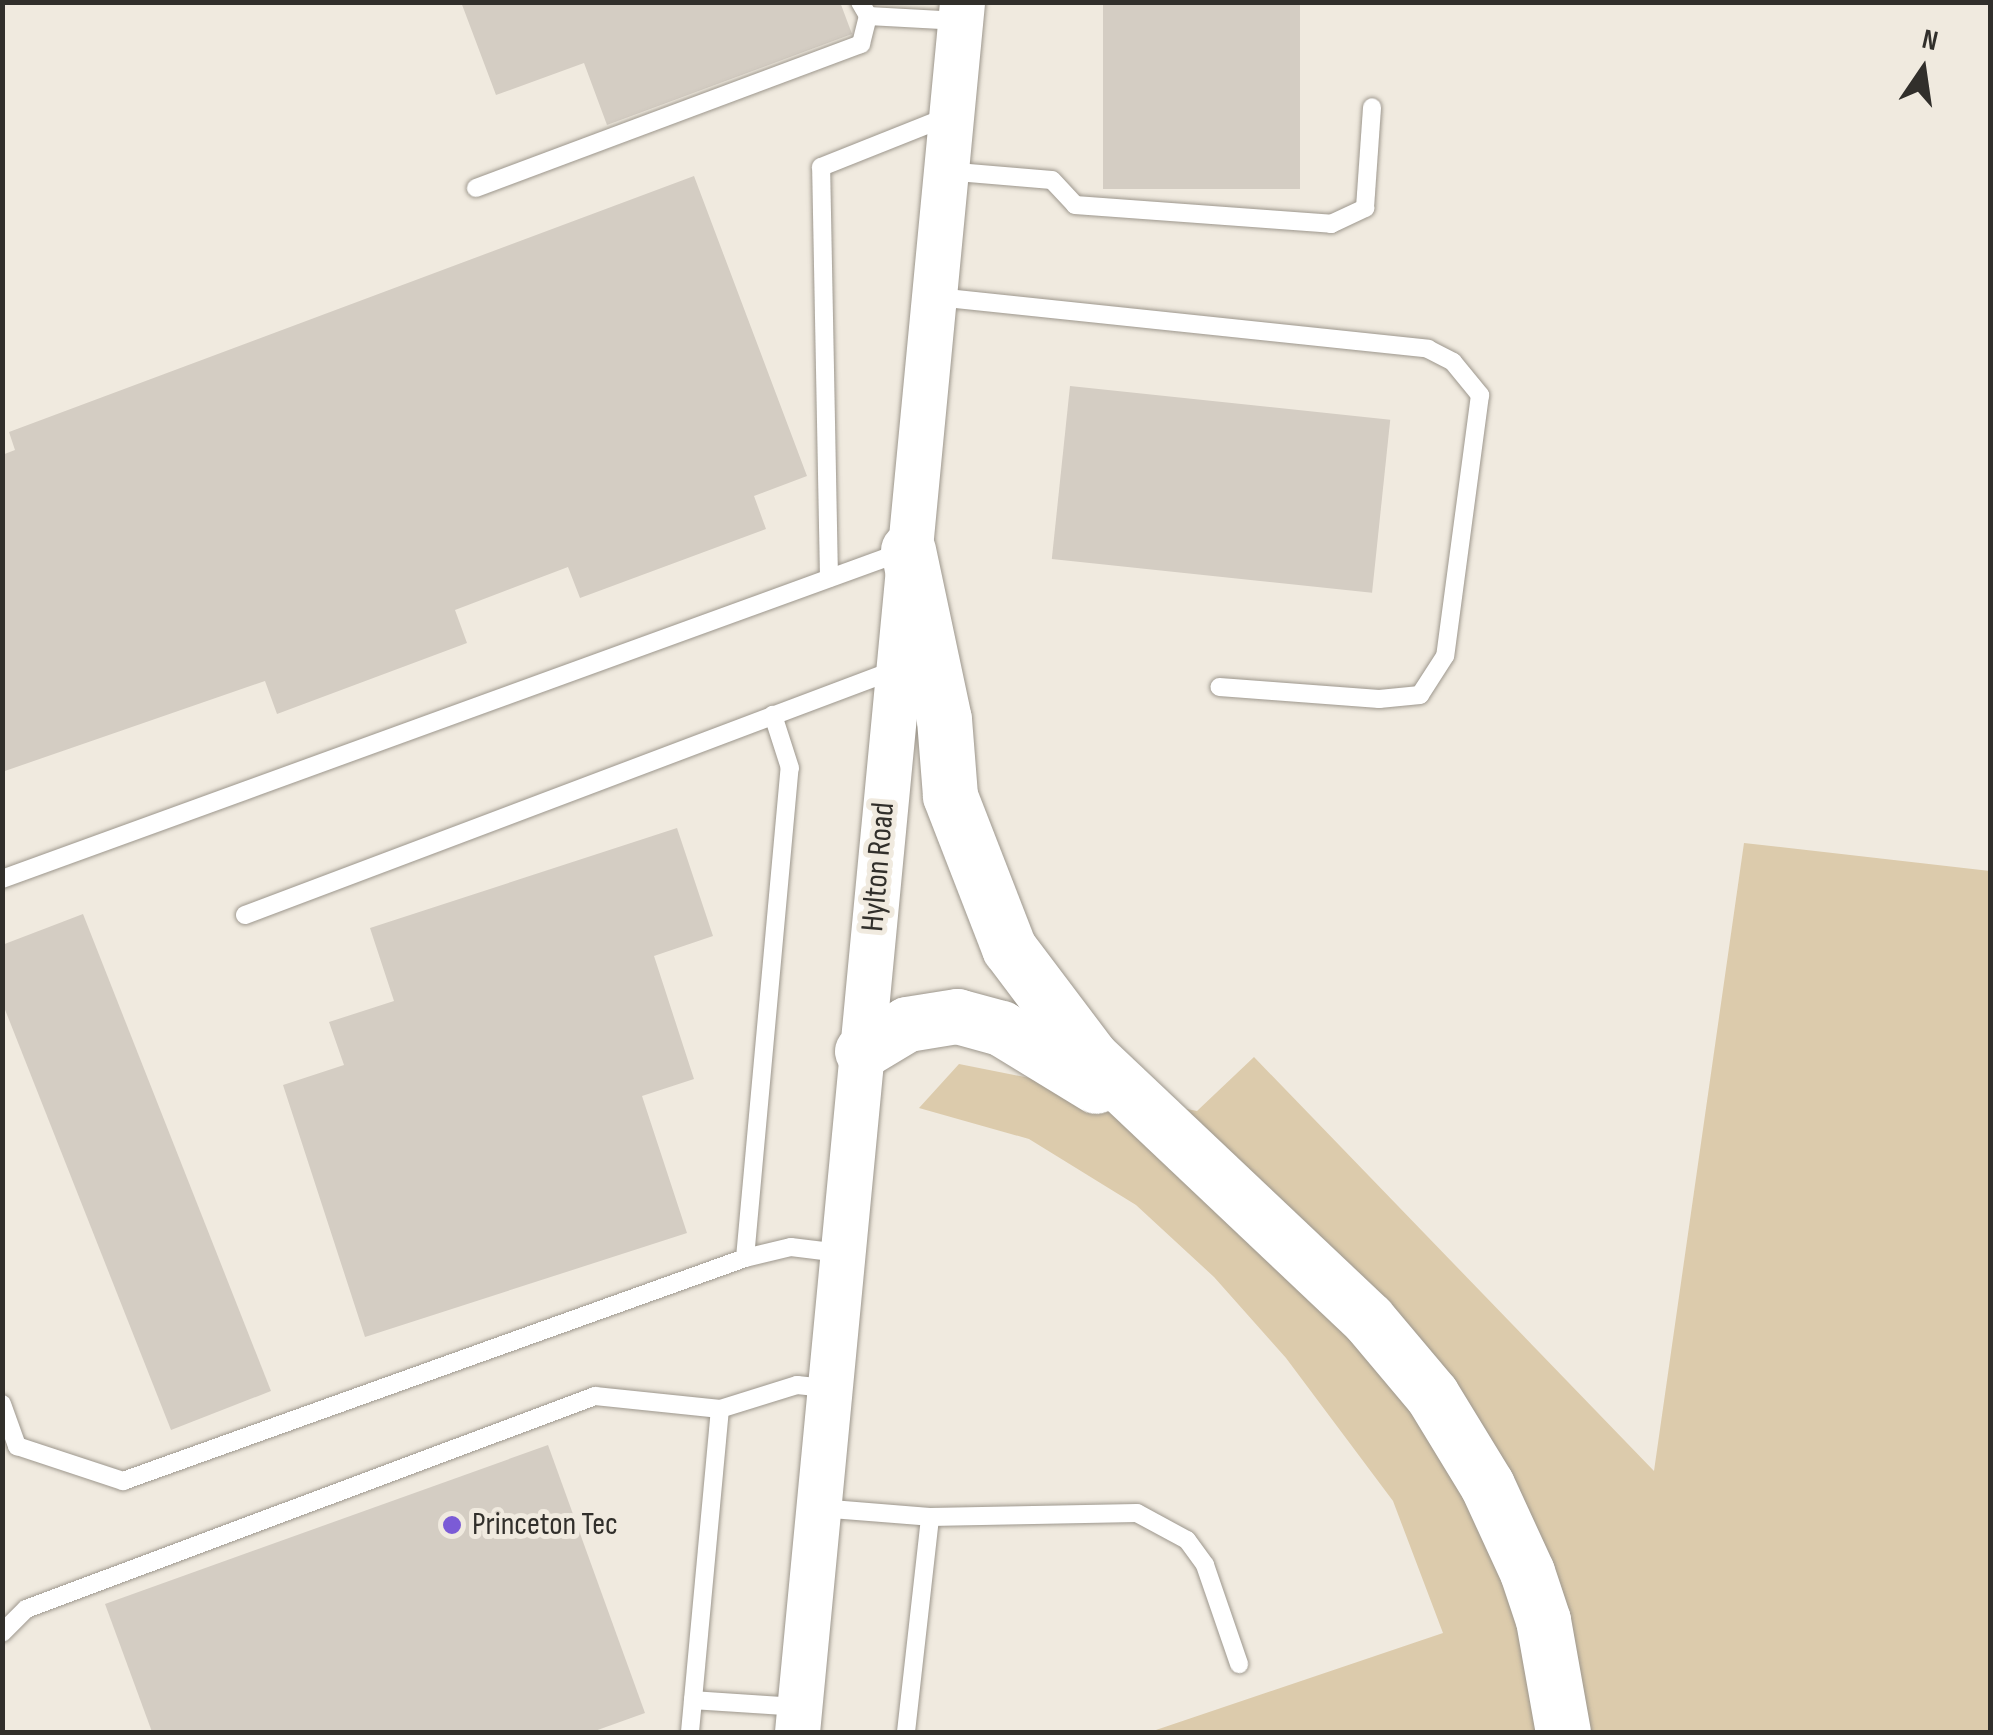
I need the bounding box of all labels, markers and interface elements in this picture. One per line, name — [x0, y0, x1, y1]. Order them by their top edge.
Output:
north arrow — [1873, 20, 1973, 120]
text: N — [1919, 23, 1941, 58]
street label: Hylton Road — [854, 801, 904, 933]
place label: Princeton Tec — [472, 1506, 618, 1544]
marker: Princeton Tec — [441, 1514, 463, 1536]

